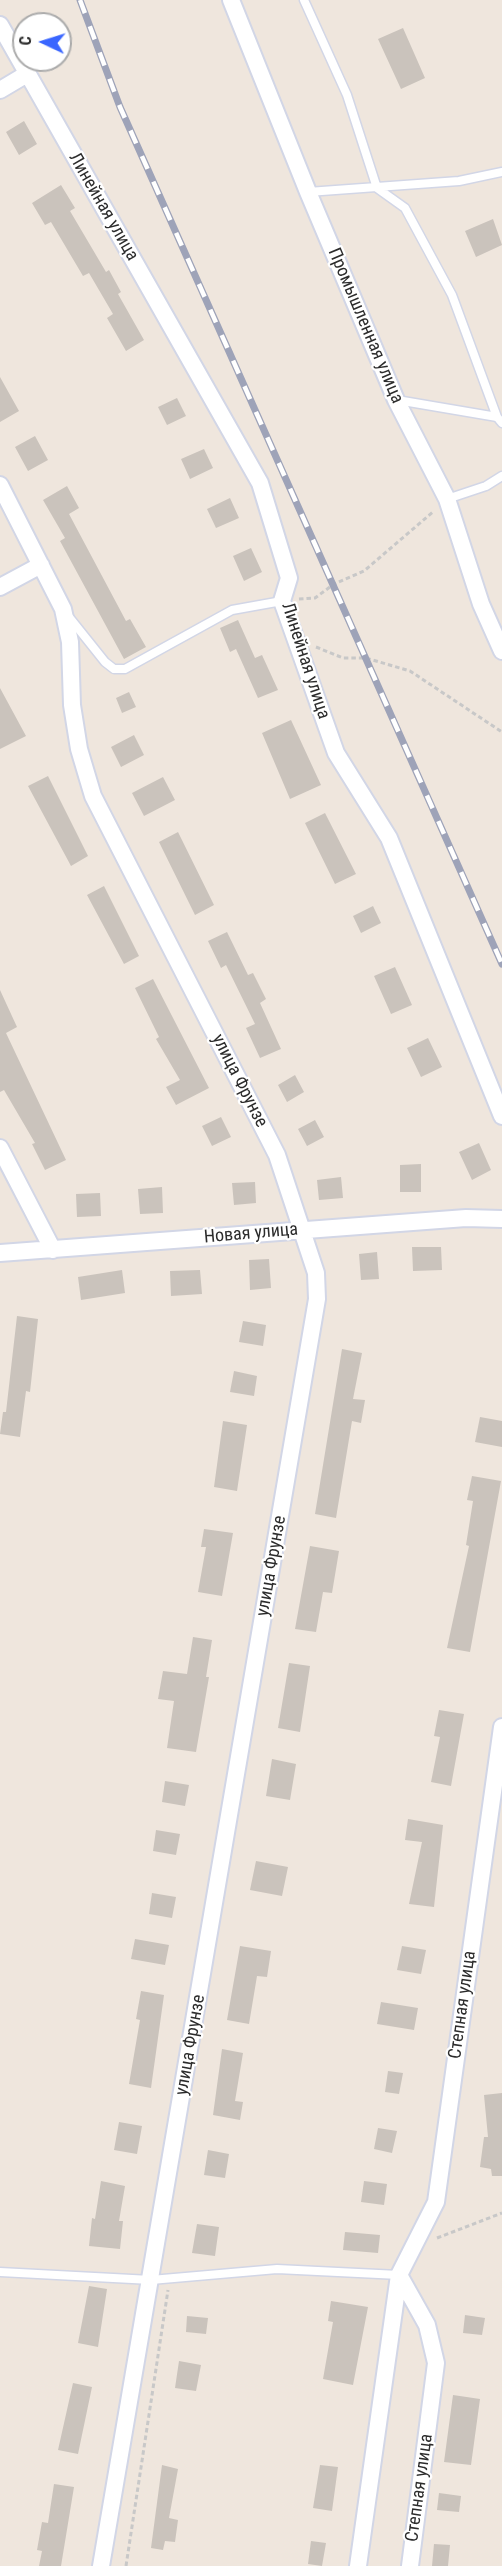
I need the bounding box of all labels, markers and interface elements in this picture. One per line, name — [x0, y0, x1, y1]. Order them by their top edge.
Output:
north arrow — [12, 12, 72, 72]
text: С — [16, 36, 35, 46]
street label: Линейная улица — [63, 149, 143, 265]
street label: Промышленная улица — [323, 245, 407, 407]
street label: Линейная улица — [276, 600, 334, 722]
street label: улица Фрунзе — [206, 1031, 272, 1131]
street label: Новая улица — [203, 1219, 299, 1249]
street label: улица Фрунзе — [253, 1514, 291, 1618]
street label: Степная улица — [445, 1950, 481, 2060]
street label: улица Фрунзе — [172, 1993, 210, 2097]
street label: Степная улица — [402, 2433, 438, 2543]

